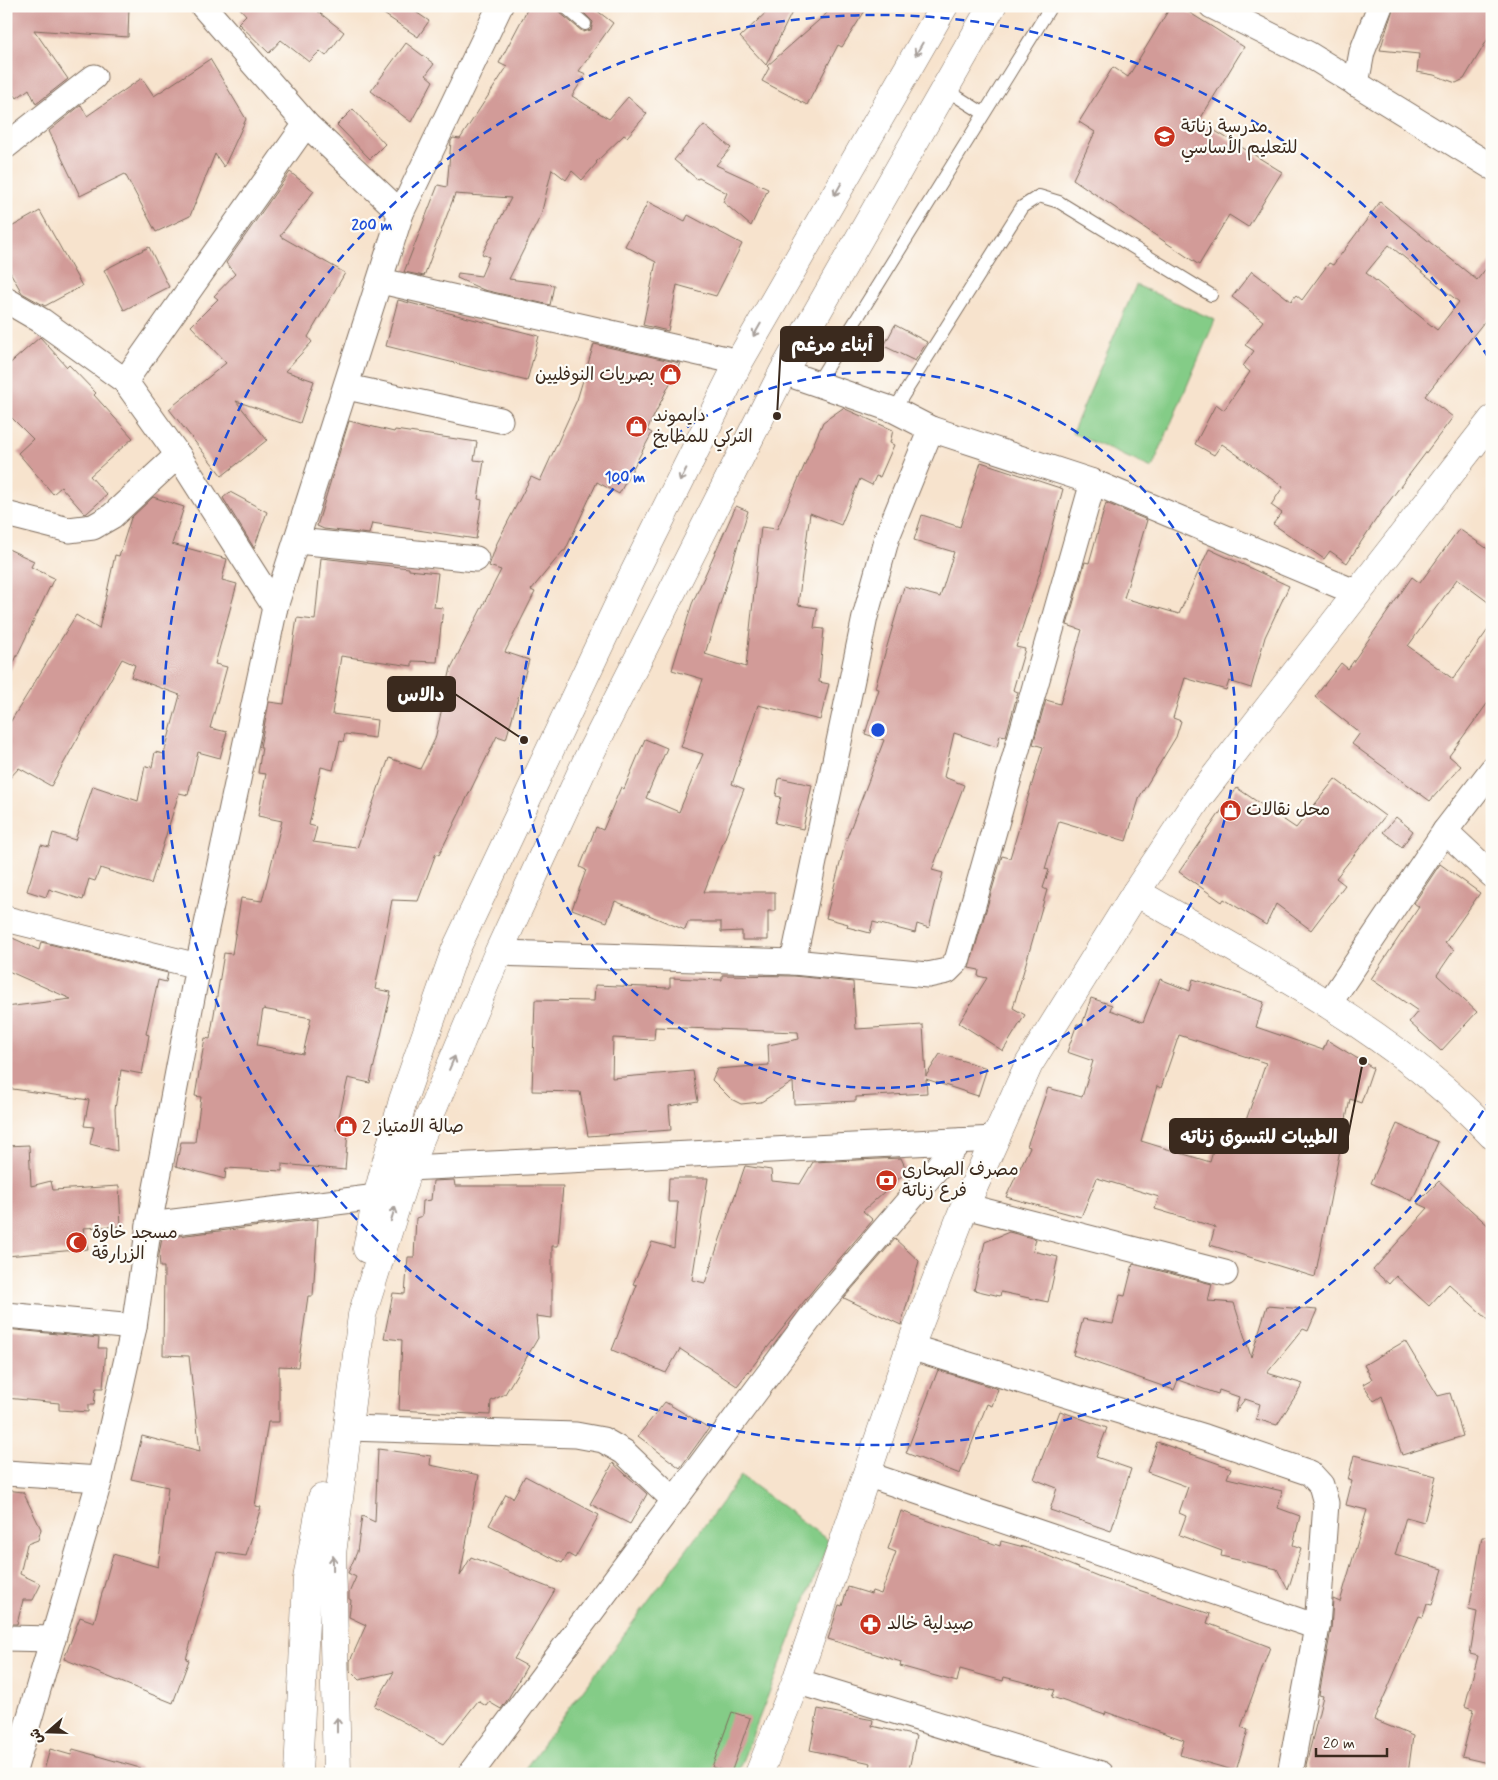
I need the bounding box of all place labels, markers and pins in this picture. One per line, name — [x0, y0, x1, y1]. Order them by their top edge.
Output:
place label: مدرسة زناتة للتعليم الأساسي — [1181, 115, 1297, 163]
school or university icon: مدرسة زناتة للتعليم الأساسي — [1153, 125, 1177, 149]
callout: أبناء مرغم — [781, 327, 883, 361]
place label: بصريات النوفليين — [535, 363, 655, 387]
shop icon: بصريات النوفليين — [659, 363, 683, 387]
place label: دايموند التركي للمطابخ — [653, 404, 753, 452]
shop icon: دايموند التركي للمطابخ — [625, 414, 649, 438]
callout: دالاس — [388, 677, 455, 711]
centre of rings — [869, 721, 887, 739]
shop icon: محل نقالات — [1218, 798, 1242, 822]
place label: محل نقالات — [1246, 798, 1330, 822]
shop icon: صالة الامتياز 2 — [334, 1115, 358, 1139]
place label: صالة الامتياز 2 — [362, 1115, 464, 1139]
callout: الطيبات للتسوق زناته — [1170, 1119, 1348, 1153]
place label: مصرف الصحارى فرع زناتة — [902, 1158, 1019, 1203]
bank icon: مصرف الصحارى فرع زناتة — [874, 1168, 898, 1192]
place label: مسجد خاوة الزرارقة — [92, 1221, 178, 1266]
mosque icon: مسجد خاوة الزرارقة — [64, 1231, 88, 1255]
pharmacy icon: صيدلية خالد — [859, 1612, 883, 1636]
place label: صيدلية خالد — [887, 1612, 974, 1636]

